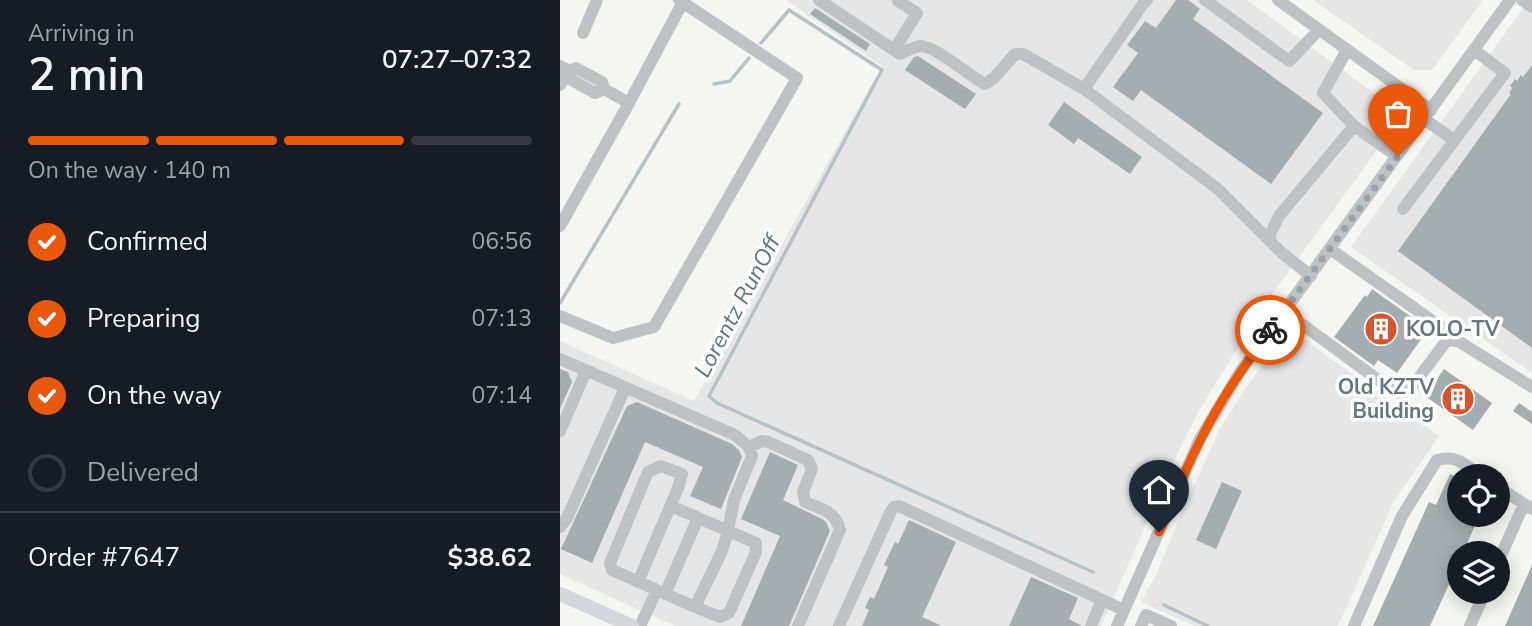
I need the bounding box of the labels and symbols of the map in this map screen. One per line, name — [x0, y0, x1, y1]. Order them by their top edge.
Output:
pin — [1368, 84, 1428, 156]
water label: Lorentz RunOff — [687, 228, 789, 383]
courier — [1235, 295, 1305, 365]
building icon: KOLO-TV — [1362, 310, 1400, 348]
place label: KOLO-TV — [1406, 315, 1501, 343]
place label: Old KZTV Building — [1338, 373, 1435, 425]
building icon: Old KZTV Building — [1439, 380, 1477, 418]
pin — [1129, 460, 1189, 532]

